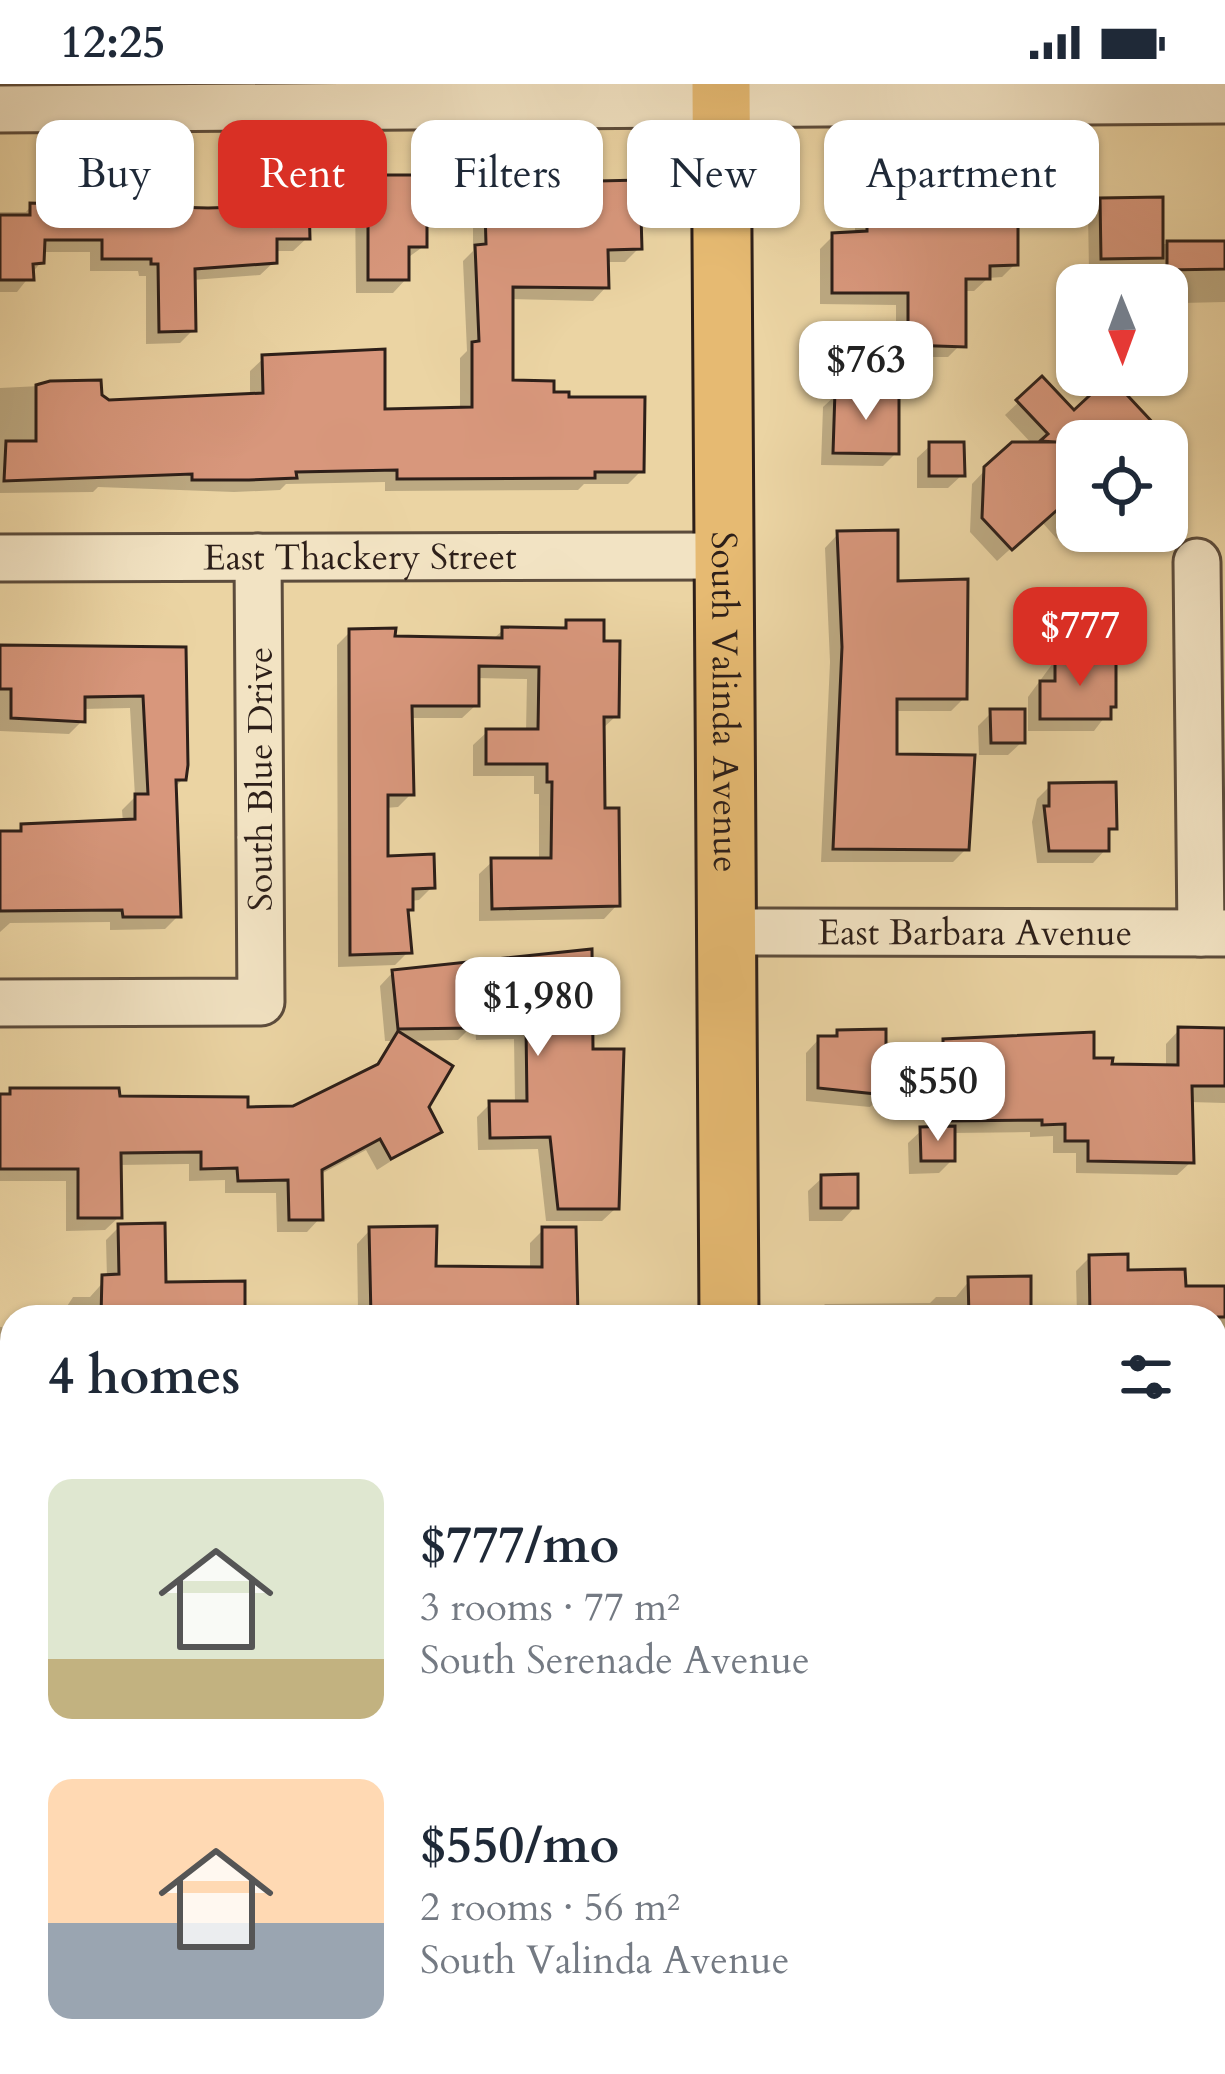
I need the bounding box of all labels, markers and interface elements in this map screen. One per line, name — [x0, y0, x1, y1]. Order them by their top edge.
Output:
text: 12:25 — [60, 12, 165, 73]
chip: Buy — [36, 120, 194, 228]
chip: Rent — [218, 120, 387, 228]
chip: Filters — [411, 120, 603, 228]
chip: New — [627, 120, 800, 228]
chip: Apartment — [824, 120, 1099, 228]
north arrow — [1056, 264, 1188, 396]
map controls — [1056, 264, 1188, 552]
pin: $763 — [795, 321, 937, 423]
text: $763 — [826, 333, 906, 386]
button: locate — [1056, 420, 1188, 552]
street label: South Valinda Avenue — [699, 531, 751, 873]
street label: East Thackery Street — [203, 532, 517, 582]
pin: $777 — [1009, 587, 1151, 689]
text: $777 — [1040, 599, 1120, 652]
street label: South Blue Drive — [236, 647, 285, 911]
street label: East Barbara Avenue — [818, 908, 1132, 957]
pin: $1,980 — [440, 957, 636, 1059]
text: $1,980 — [482, 969, 594, 1022]
pin: $550 — [867, 1042, 1009, 1144]
text: $550 — [898, 1054, 978, 1107]
text: 4 homes — [48, 1342, 240, 1412]
icon: filters — [1113, 1344, 1179, 1410]
text: $777/mo — [420, 1511, 619, 1581]
icon: home — [144, 1527, 288, 1671]
text: 3 rooms · 77 m² — [420, 1581, 680, 1634]
text: South Serenade Avenue — [420, 1634, 810, 1687]
text: $550/mo — [420, 1811, 619, 1881]
icon: home — [144, 1827, 288, 1971]
text: 2 rooms · 56 m² — [420, 1881, 680, 1934]
text: South Valinda Avenue — [420, 1934, 789, 1987]

